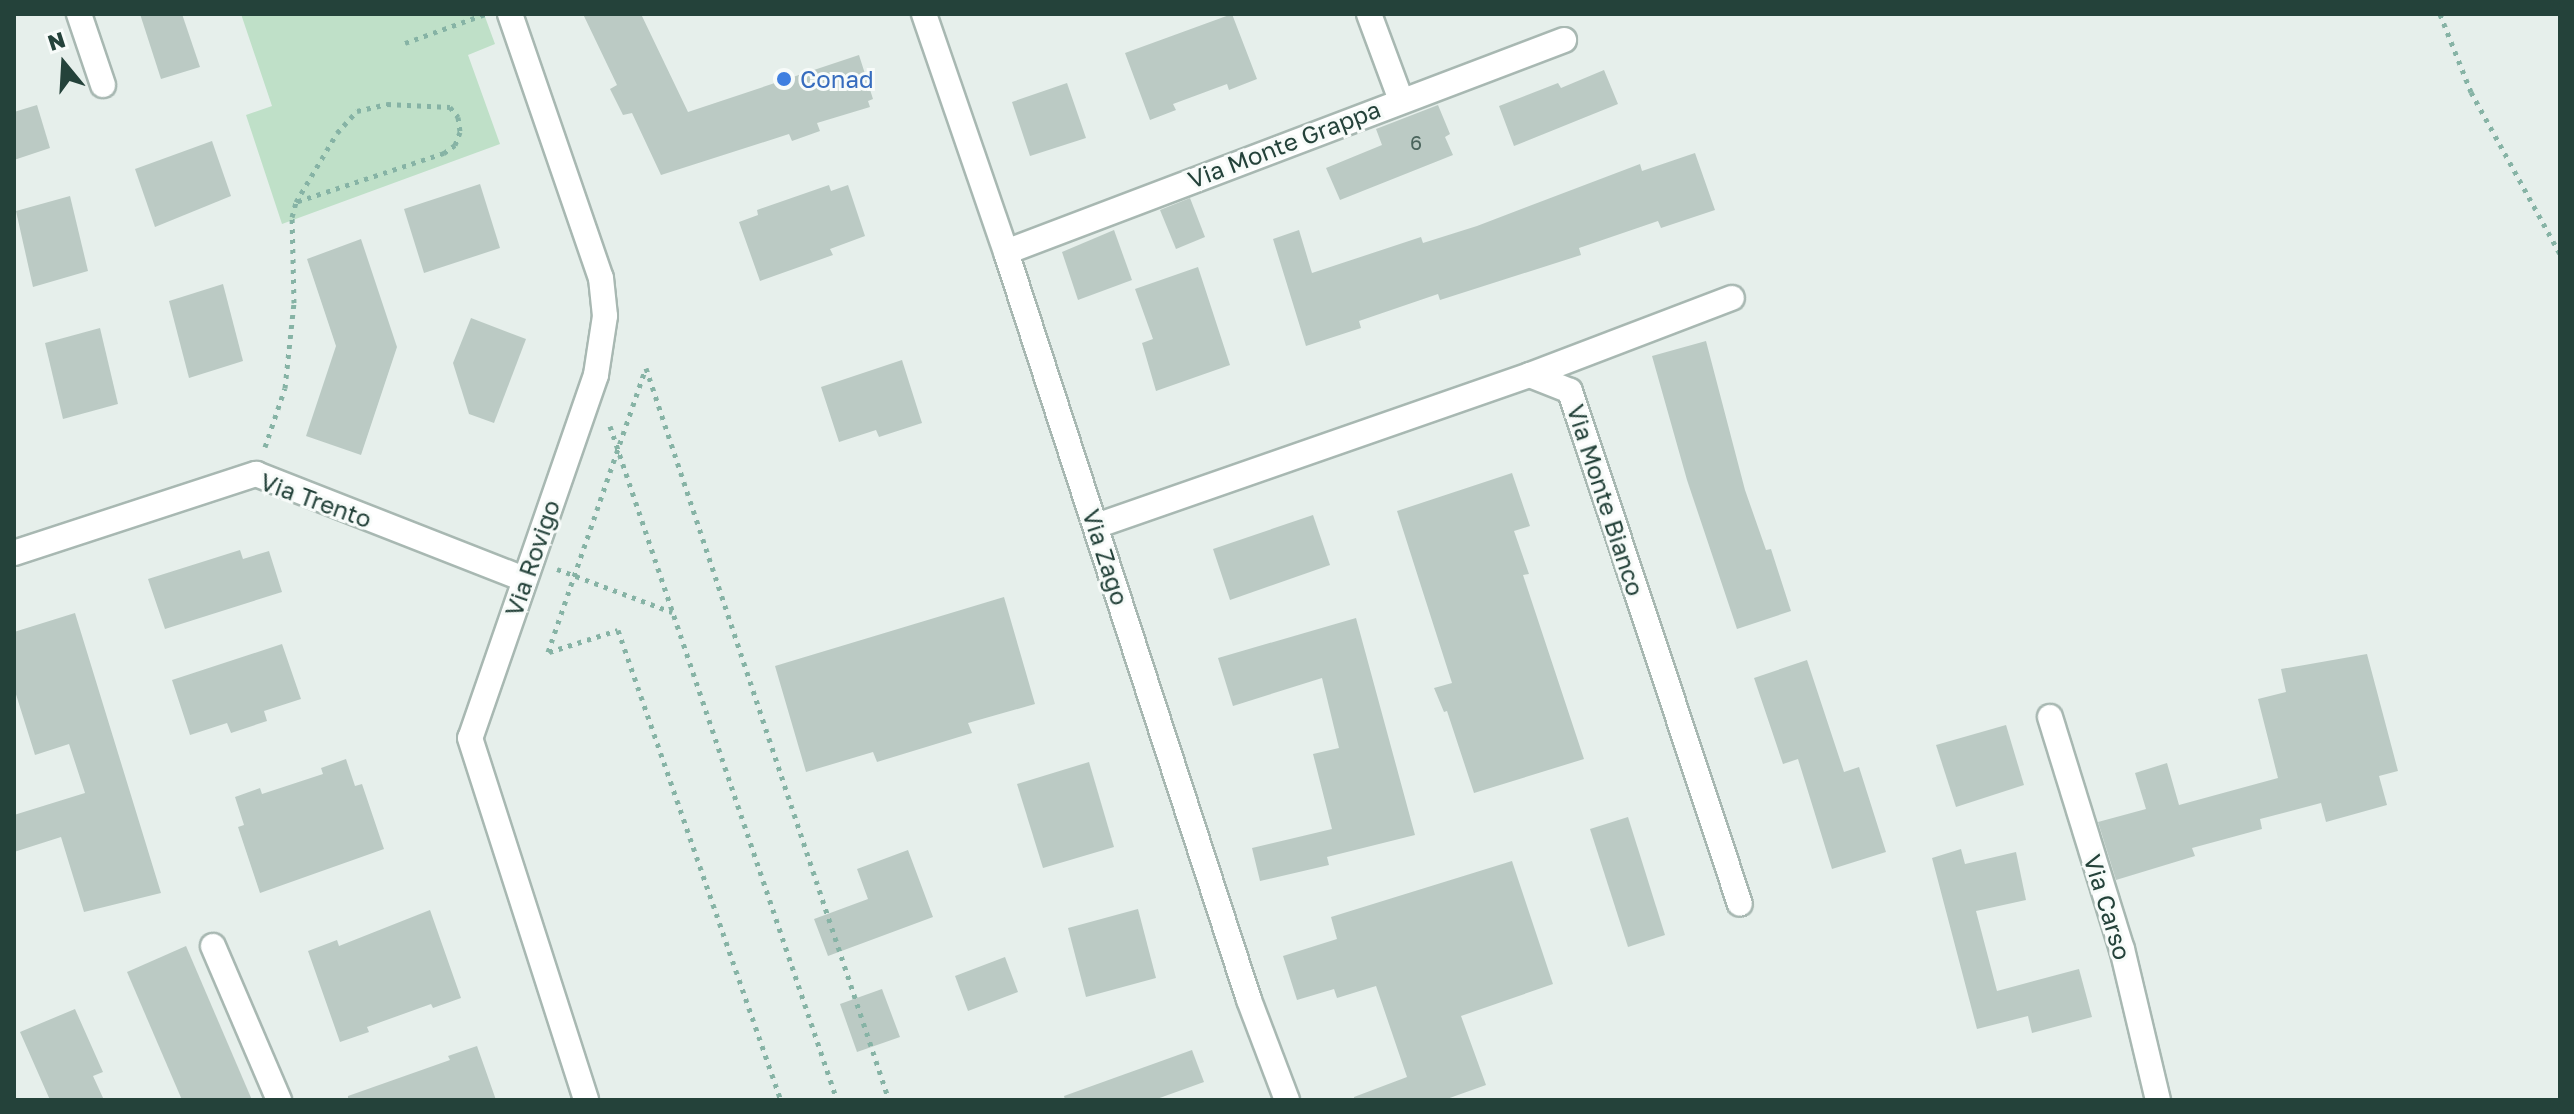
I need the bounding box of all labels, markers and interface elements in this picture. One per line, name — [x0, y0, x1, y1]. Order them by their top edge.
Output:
north arrow — [24, 24, 104, 104]
text: N — [44, 25, 69, 56]
place label: Conad — [800, 65, 874, 93]
marker: Conad — [775, 70, 793, 88]
street label: Via Monte Grappa — [1184, 94, 1384, 194]
house number: 6 — [1410, 130, 1422, 154]
street label: Via Monte Bianco — [1561, 401, 1651, 599]
street label: Via Trento — [256, 467, 376, 533]
street label: Via Rovigo — [499, 496, 565, 620]
street label: Via Zago — [1077, 505, 1135, 609]
street label: Via Carso — [2078, 851, 2138, 963]

